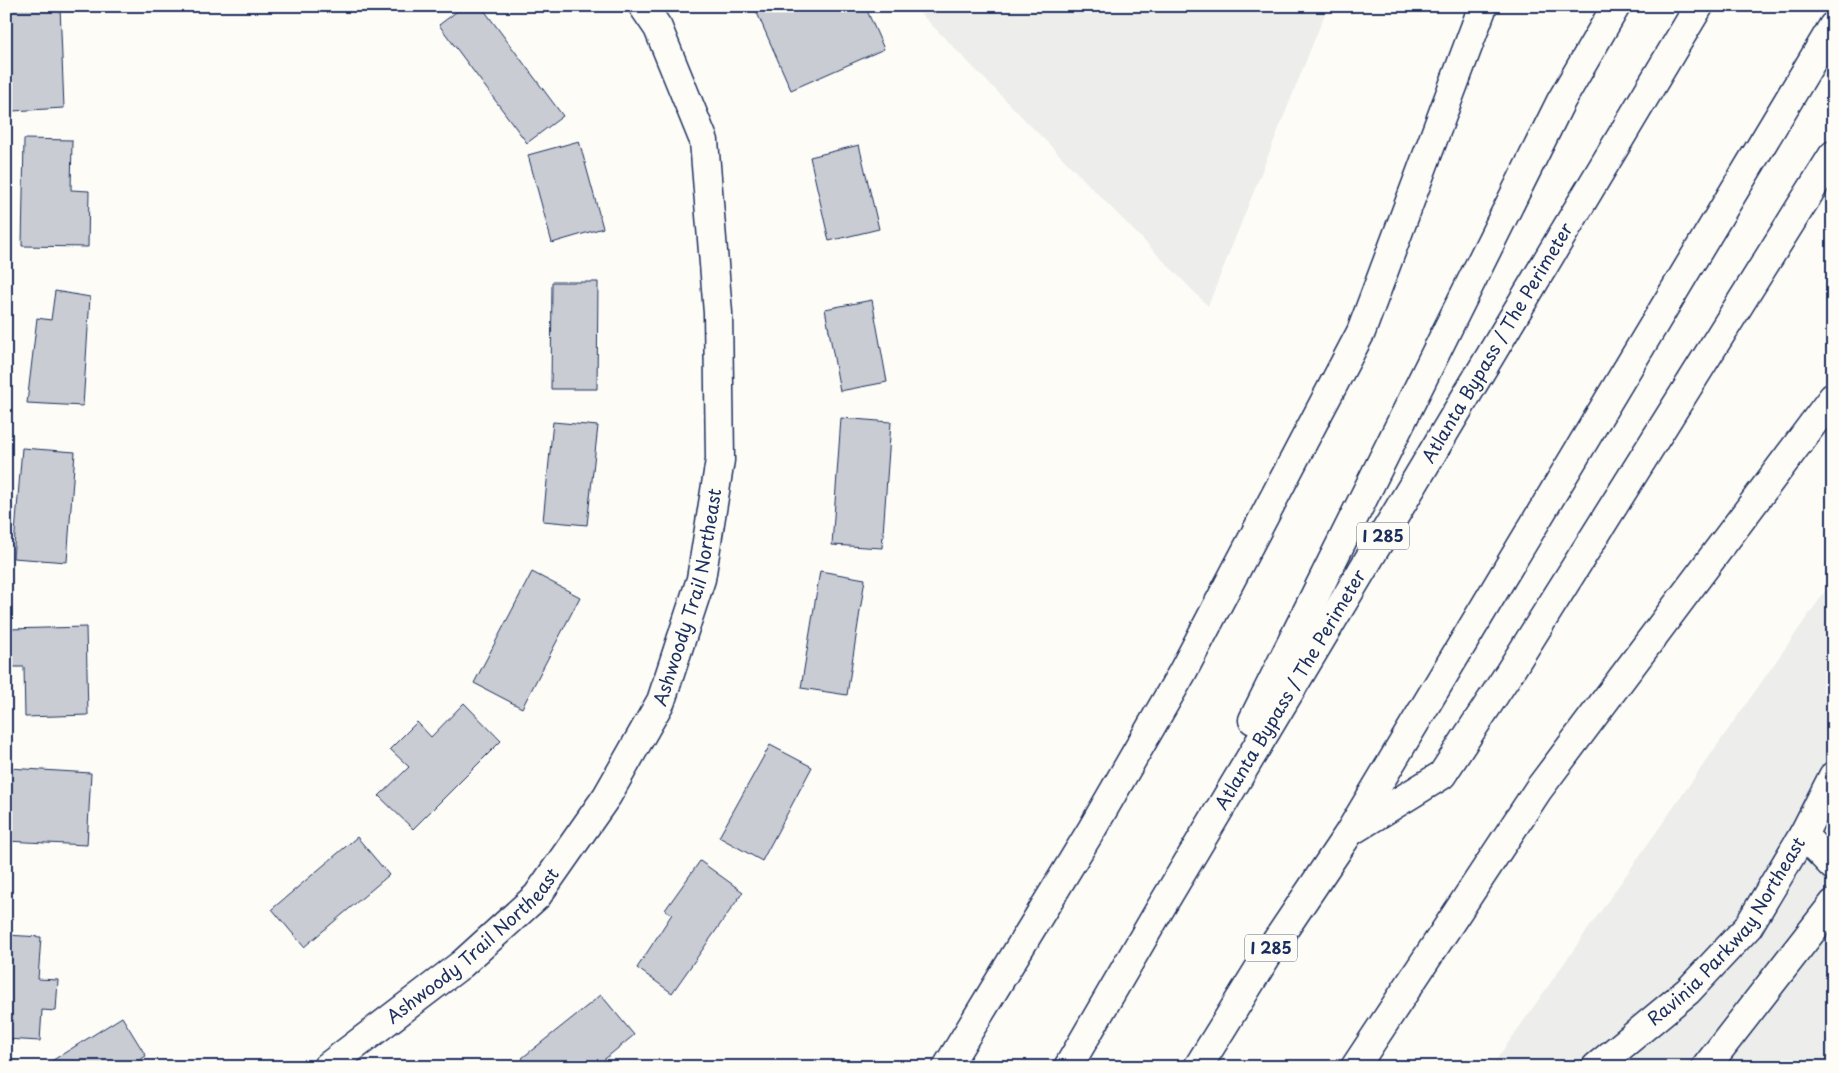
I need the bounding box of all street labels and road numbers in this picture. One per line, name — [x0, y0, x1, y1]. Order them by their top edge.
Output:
street label: Atlanta Bypass / The Perimeter — [1414, 216, 1579, 467]
street label: Ashwoody Trail Northeast — [645, 486, 727, 709]
road number: I 285 — [1357, 522, 1409, 550]
street label: Atlanta Bypass / The Perimeter — [1207, 563, 1372, 814]
street label: Ravinia Parkway Northeast — [1641, 831, 1811, 1031]
street label: Ashwoody Trail Northeast — [380, 862, 565, 1029]
road number: I 285 — [1245, 934, 1297, 961]

